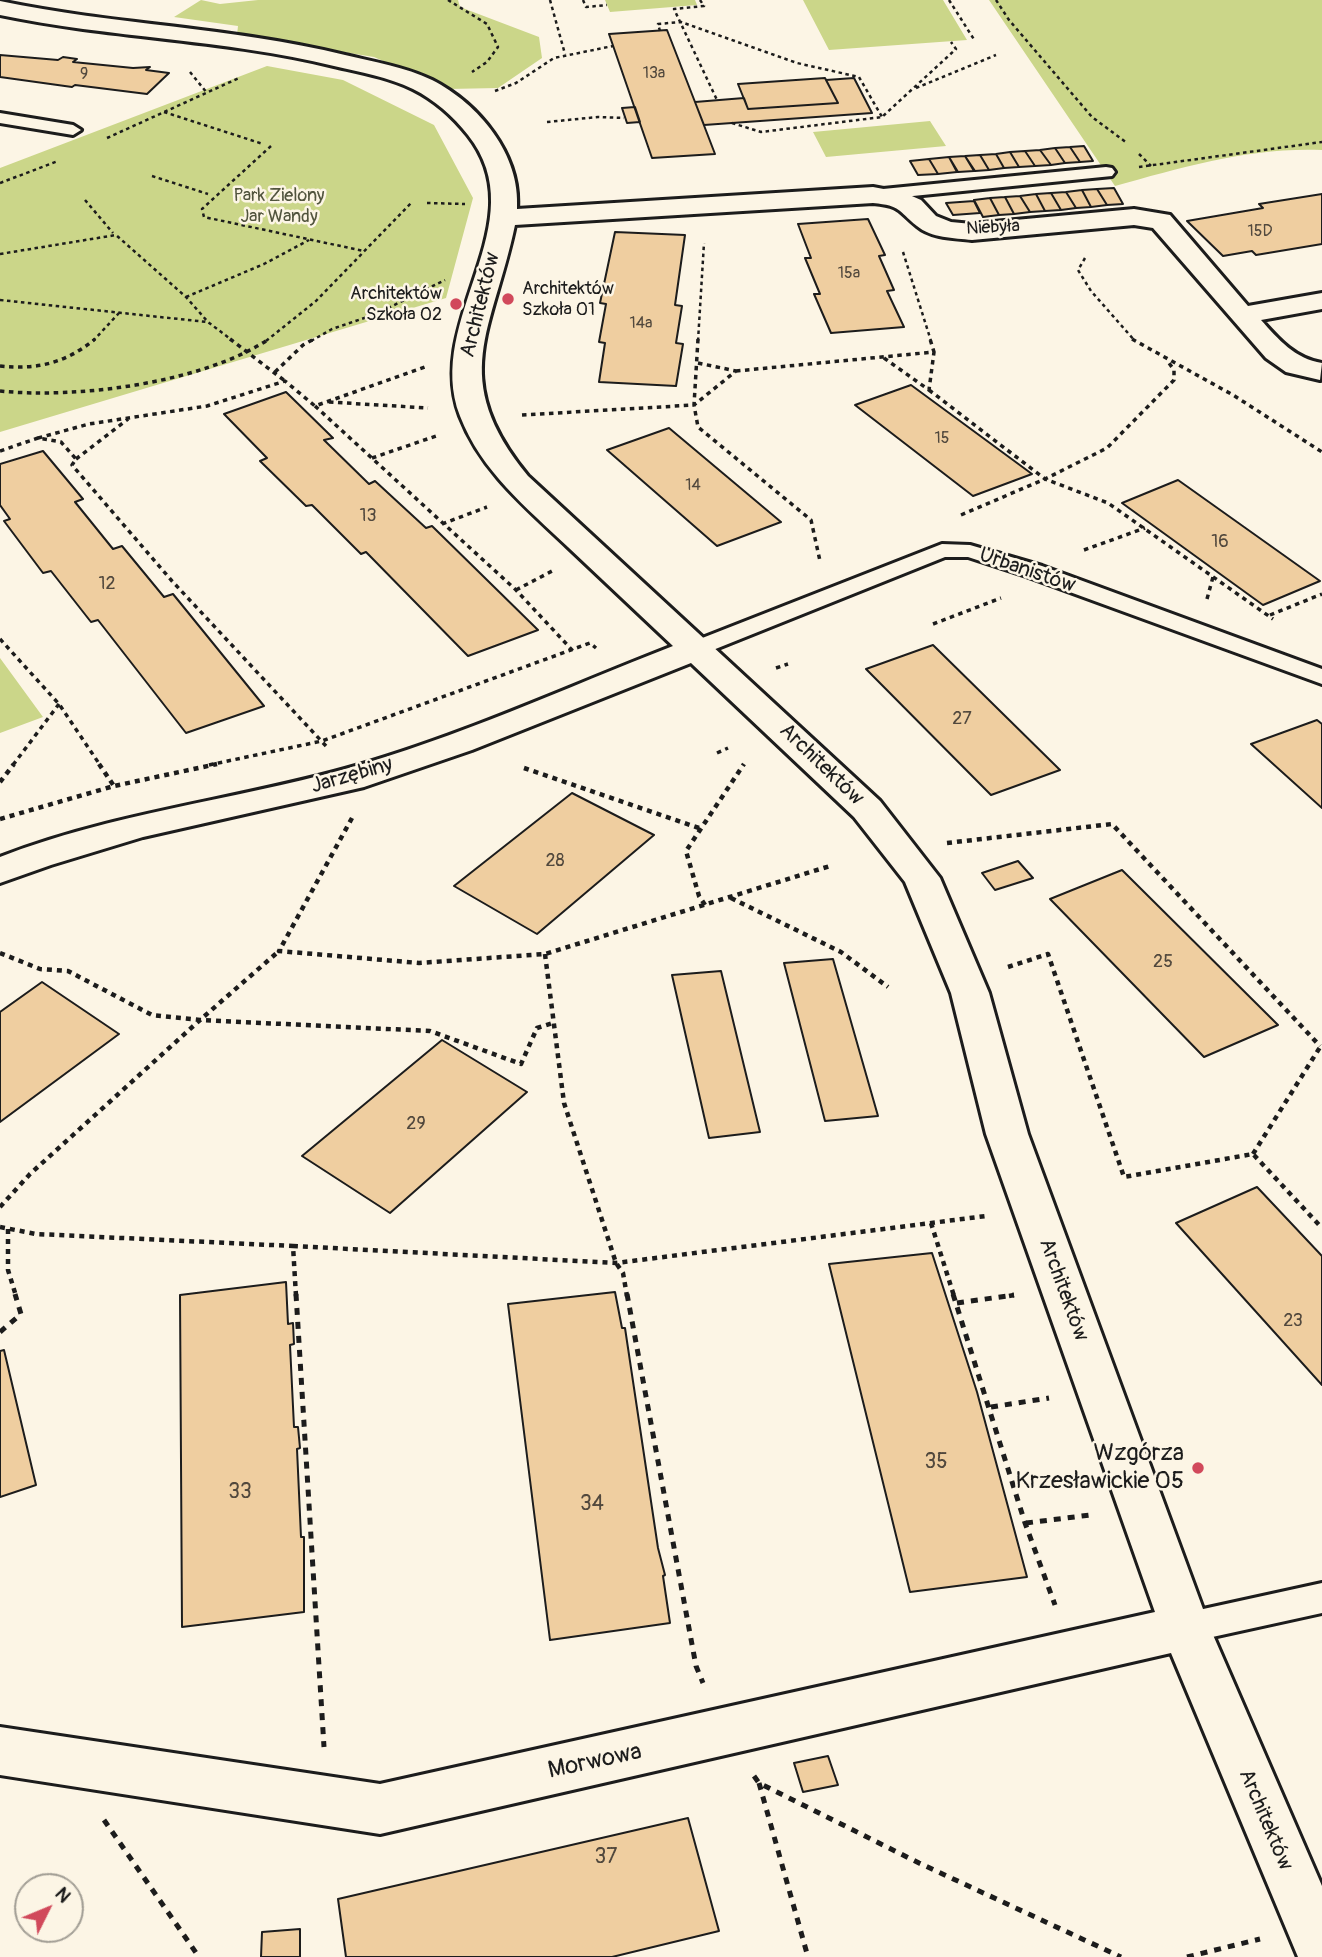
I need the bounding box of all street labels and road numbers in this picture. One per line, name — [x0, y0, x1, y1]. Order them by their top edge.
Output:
street label: Niebyła — [966, 216, 1020, 240]
street label: Architektów — [456, 250, 506, 360]
street label: Urbanistów — [976, 543, 1078, 599]
street label: Architektów — [774, 719, 868, 811]
street label: Jarzębiny — [308, 752, 396, 800]
street label: Architektów — [1033, 1235, 1093, 1345]
street label: Morwowa — [546, 1738, 644, 1786]
street label: Architektów — [1232, 1766, 1298, 1874]

